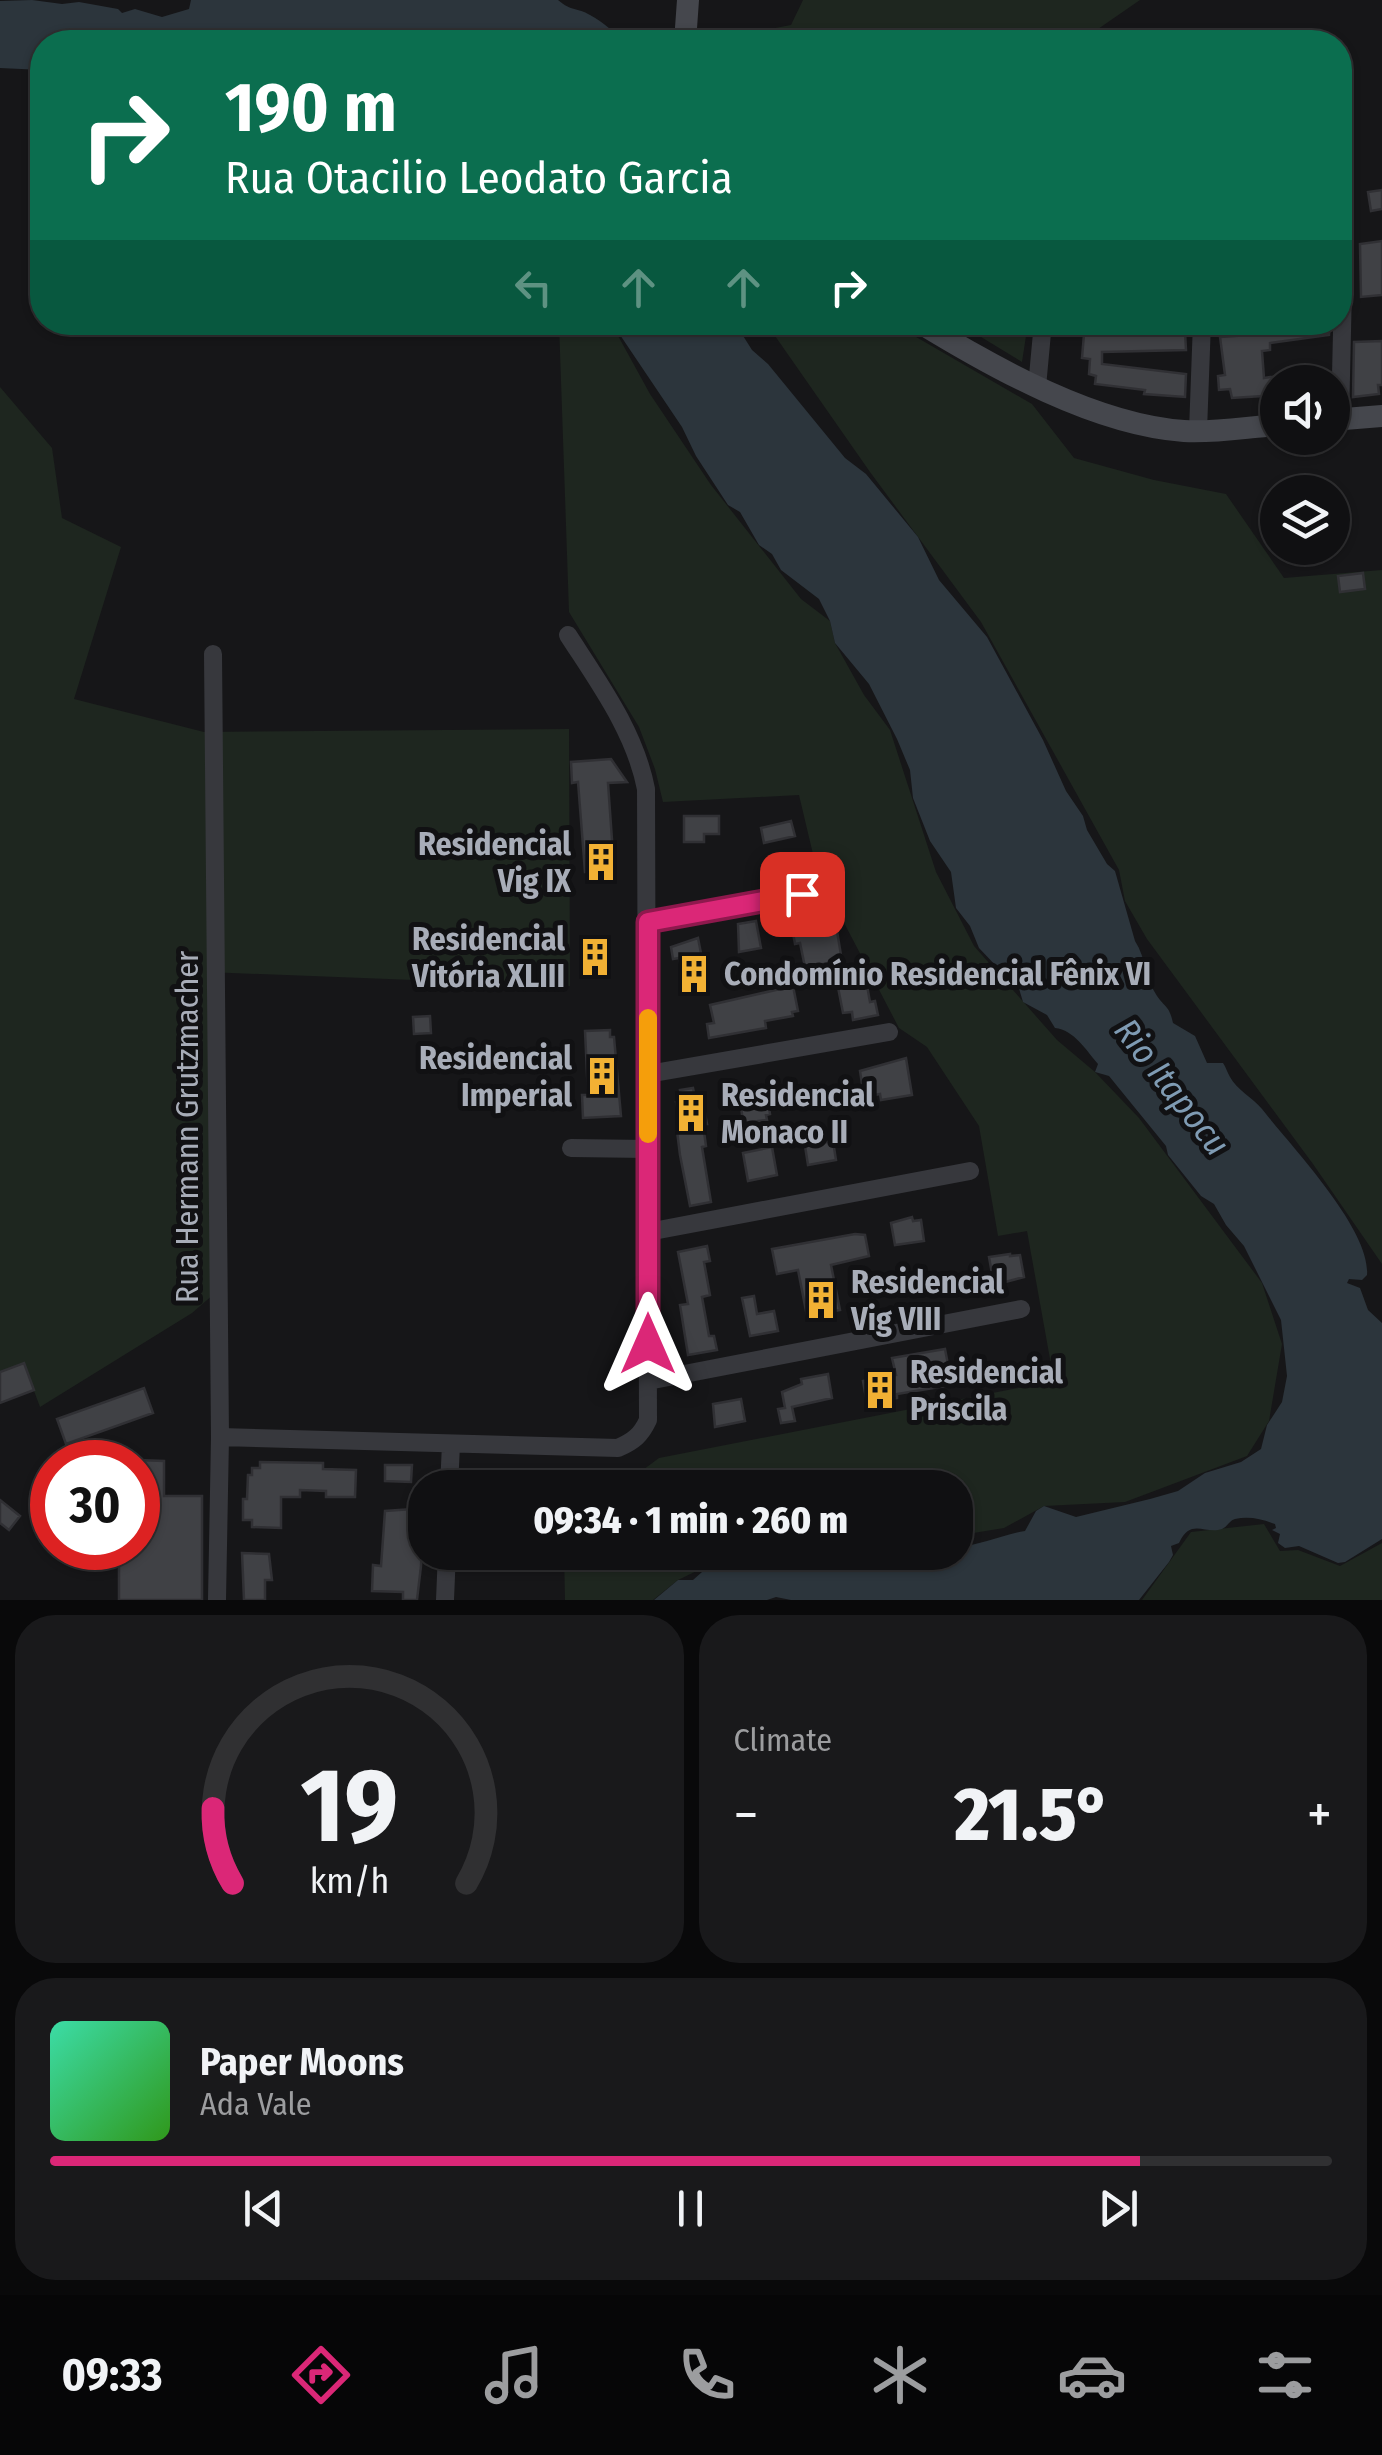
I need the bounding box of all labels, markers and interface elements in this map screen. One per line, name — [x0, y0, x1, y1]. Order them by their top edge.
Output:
text: 190 m — [225, 66, 397, 150]
icon: right — [60, 70, 190, 200]
text: Rua Otacilio Leodato Garcia — [225, 151, 733, 205]
icon: left — [506, 260, 561, 315]
icon: ahead — [611, 260, 666, 315]
icon: ahead — [716, 260, 771, 315]
icon: right — [821, 260, 876, 315]
map controls — [1260, 365, 1350, 565]
button: sound — [1260, 365, 1350, 455]
button: layers — [1260, 475, 1350, 565]
place label: Residencial Vig IX — [418, 825, 572, 900]
building icon: Residencial Vig IX — [580, 841, 622, 883]
pin — [760, 852, 845, 937]
icon: arrive — [775, 867, 830, 922]
place label: Residencial Vitória XLIII — [411, 920, 565, 995]
building icon: Residencial Vitória XLIII — [574, 936, 616, 978]
street label: Rua Hermann Grutzmacher — [168, 951, 206, 1303]
building icon: Condomínio Residencial Fênix VI — [673, 953, 715, 995]
place label: Condomínio Residencial Fênix VI — [724, 955, 1151, 993]
water label: Rio Itapocu — [1106, 1010, 1238, 1164]
place label: Residencial Imperial — [419, 1039, 572, 1114]
building icon: Residencial Imperial — [581, 1055, 623, 1097]
place label: Residencial Monaco II — [721, 1076, 874, 1151]
building icon: Residencial Monaco II — [670, 1092, 712, 1134]
place label: Residencial Vig VIII — [850, 1263, 1004, 1338]
building icon: Residencial Vig VIII — [800, 1279, 842, 1321]
position arrow — [596, 1292, 700, 1396]
place label: Residencial Priscila — [910, 1353, 1063, 1428]
building icon: Residencial Priscila — [859, 1369, 901, 1411]
speed limit sign: 30 — [30, 1440, 160, 1570]
text: 09:34 · 1 min · 260 m — [533, 1497, 848, 1543]
text: Climate — [734, 1721, 832, 1759]
text: 19 — [300, 1744, 398, 1869]
text: 21.5° — [954, 1770, 1111, 1860]
text: − — [734, 1782, 758, 1848]
text: + — [1307, 1782, 1332, 1848]
text: km/h — [309, 1860, 389, 1902]
text: Paper Moons — [200, 2039, 404, 2085]
text: Ada Vale — [200, 2085, 312, 2123]
icon: previous — [236, 2181, 291, 2236]
icon: pause — [663, 2181, 718, 2236]
icon: next — [1091, 2181, 1146, 2236]
icon: directions — [286, 2340, 356, 2410]
icon: music — [479, 2340, 549, 2410]
icon: phone — [672, 2340, 742, 2410]
icon: climate — [865, 2340, 935, 2410]
icon: car — [1057, 2340, 1127, 2410]
icon: filters — [1250, 2340, 1320, 2410]
text: 09:33 — [61, 2348, 163, 2402]

